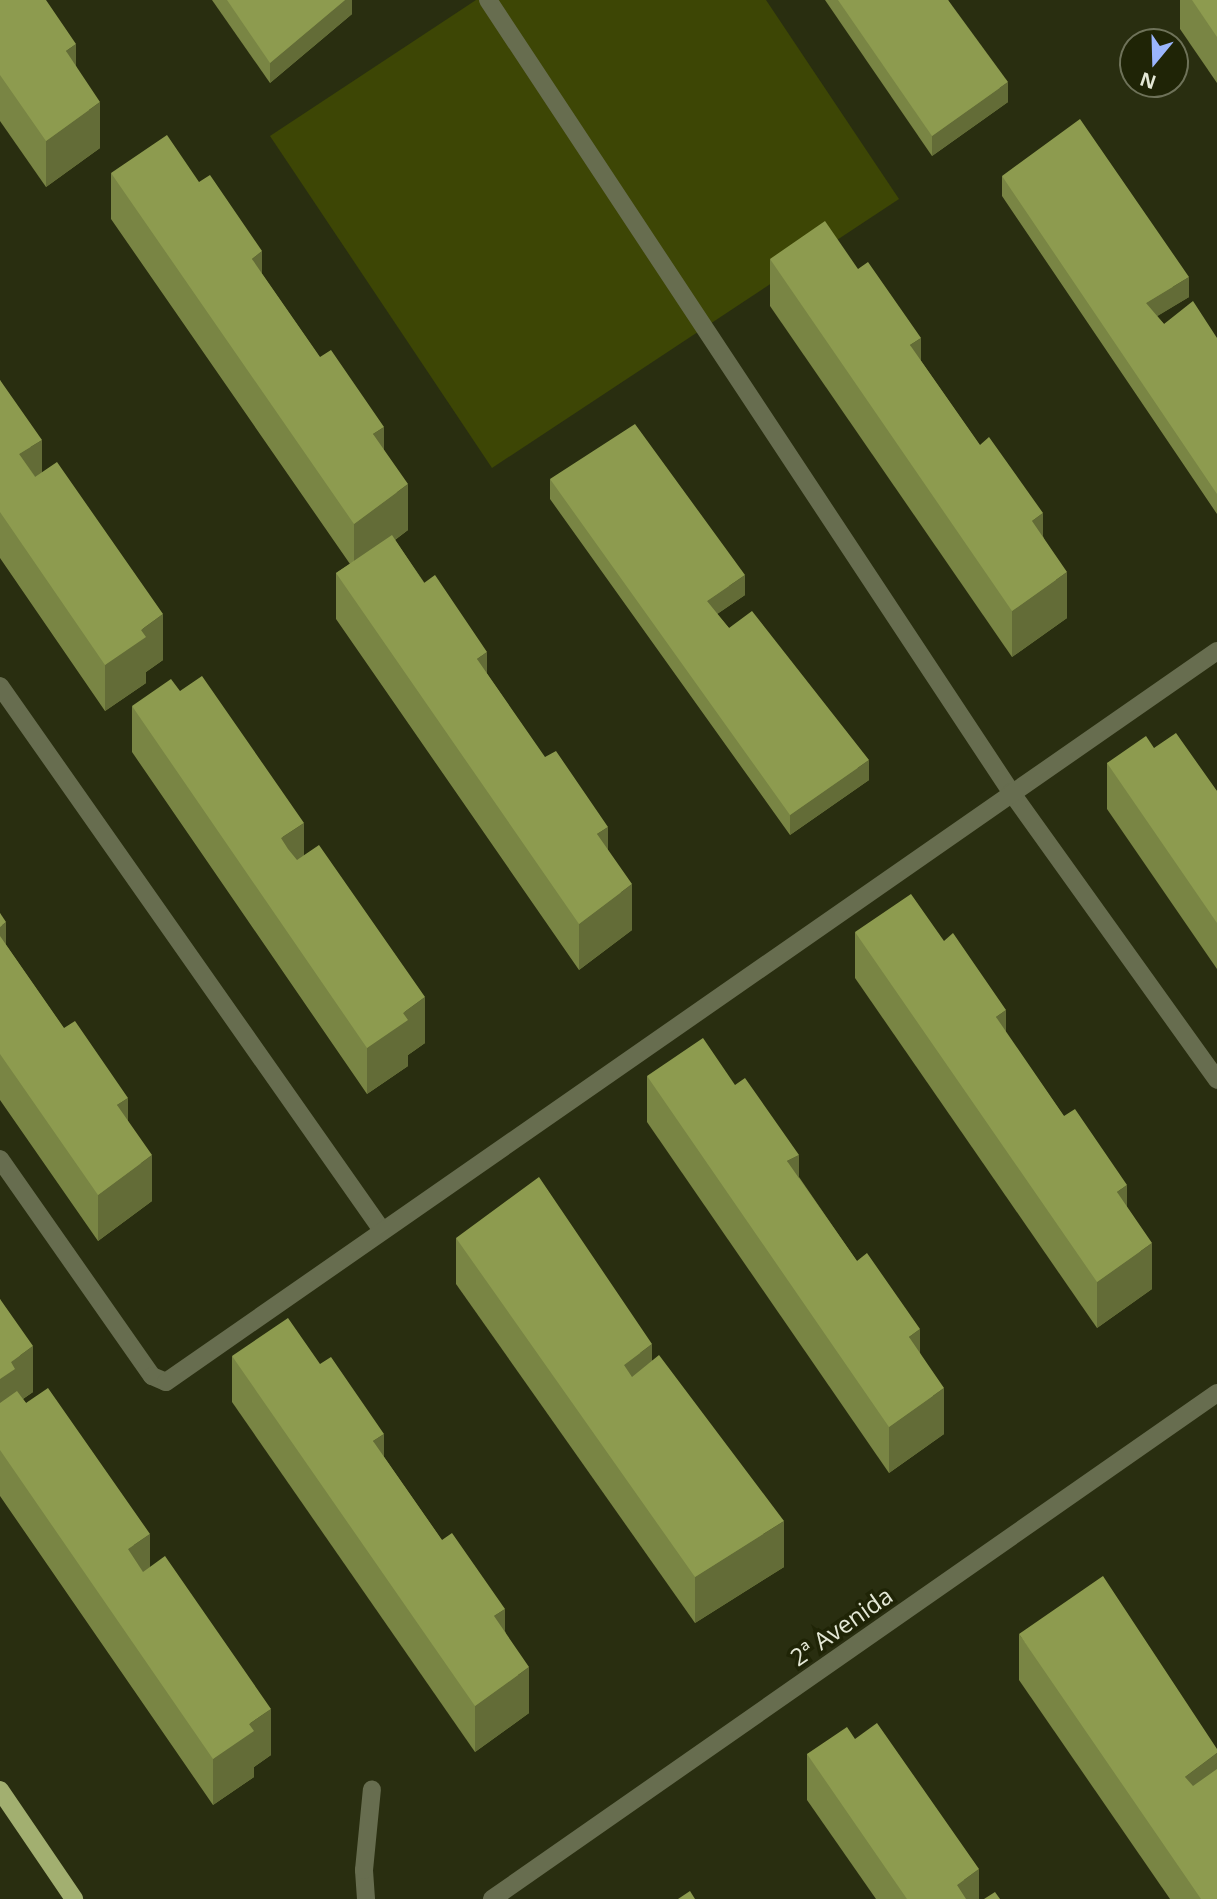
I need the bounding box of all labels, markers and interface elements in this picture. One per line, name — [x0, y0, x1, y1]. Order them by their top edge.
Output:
north arrow — [1119, 28, 1189, 98]
text: N — [1136, 66, 1159, 96]
street label: 2ª Avenida — [784, 1580, 898, 1672]

